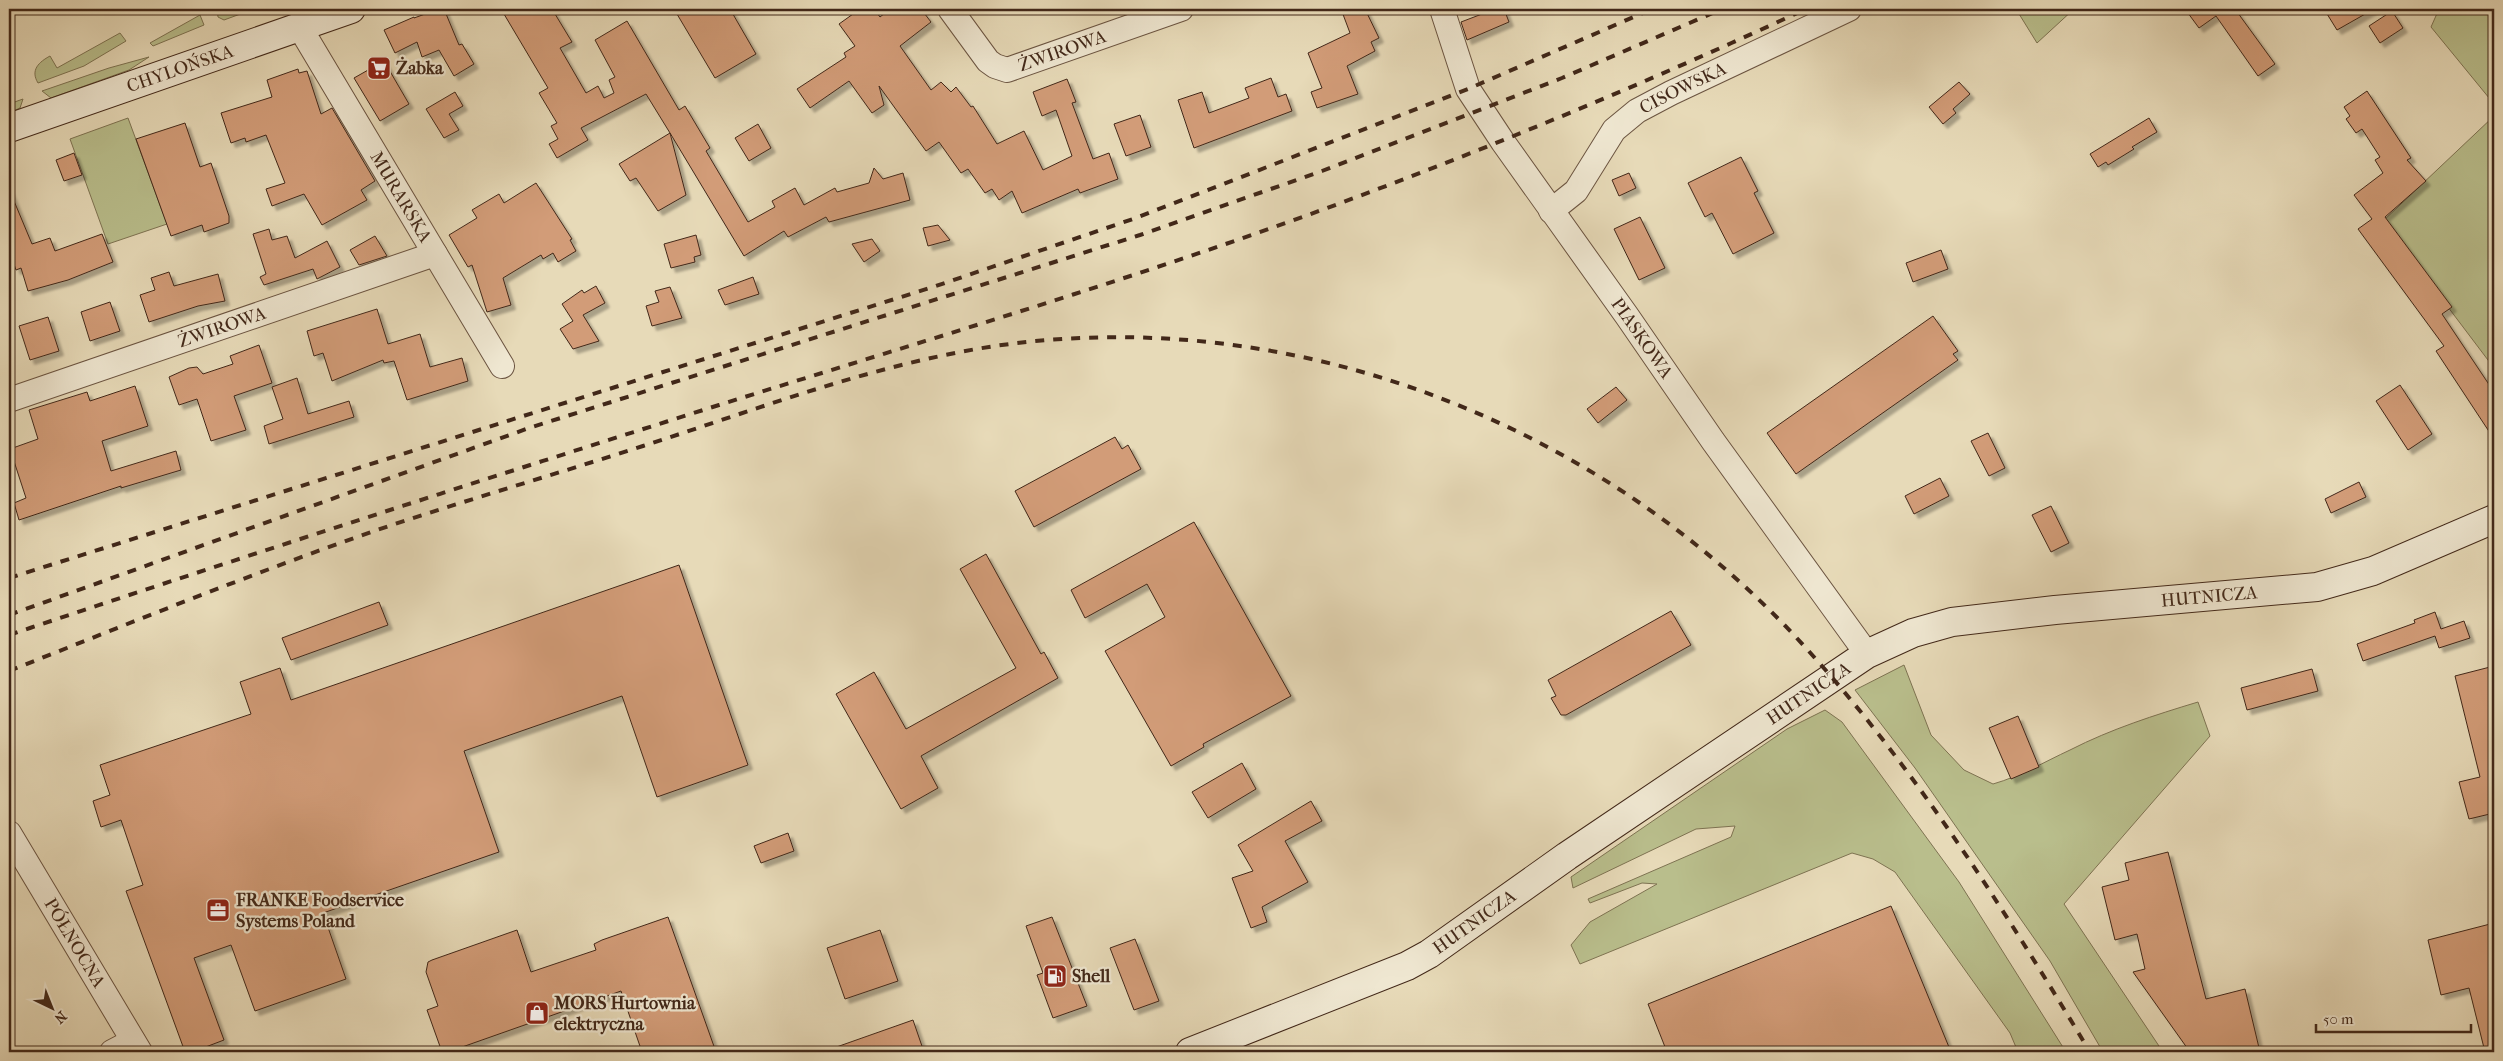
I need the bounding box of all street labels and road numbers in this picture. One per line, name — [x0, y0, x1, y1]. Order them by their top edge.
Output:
street label: ŻWIROWA — [1015, 26, 1109, 76]
street label: CHYLOŃSKA — [124, 40, 236, 97]
street label: CISOWSKA — [1636, 58, 1730, 118]
street label: MURARSKA — [366, 148, 436, 246]
street label: PIASKOWA — [1607, 294, 1677, 383]
street label: ŻWIROWA — [175, 302, 269, 352]
street label: HUTNICZA — [2160, 582, 2259, 611]
street label: HUTNICZA — [1763, 657, 1855, 729]
street label: HUTNICZA — [1429, 885, 1520, 958]
street label: PÓŁNOCNA — [40, 894, 110, 992]

